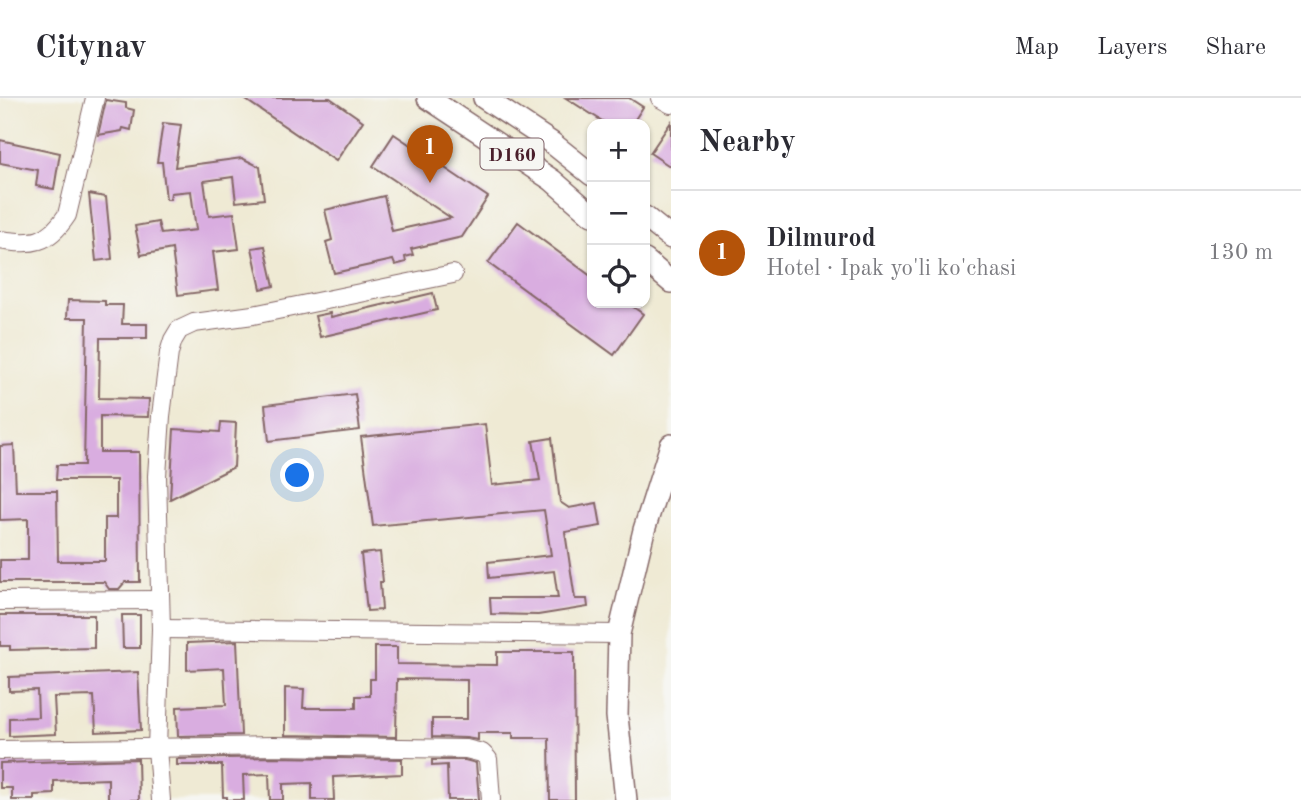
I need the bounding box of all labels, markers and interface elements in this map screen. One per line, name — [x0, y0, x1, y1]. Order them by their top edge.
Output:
text: Citynav — [35, 32, 147, 65]
text: Map — [1015, 36, 1059, 60]
text: Layers — [1097, 36, 1167, 60]
text: Share — [1205, 36, 1266, 60]
map controls — [587, 119, 650, 308]
button: + — [587, 119, 650, 182]
pin: 1 — [407, 125, 453, 183]
text: Nearby — [699, 128, 796, 158]
road number: D160 — [480, 138, 544, 170]
button: − — [587, 182, 650, 245]
text: Dilmurod — [766, 226, 876, 252]
text: 1 — [715, 241, 729, 264]
text: 130 m — [1208, 241, 1273, 264]
button: locate — [587, 245, 650, 308]
text: Hotel · Ipak yo'li ko'chasi — [766, 257, 1016, 280]
your location — [280, 458, 314, 492]

